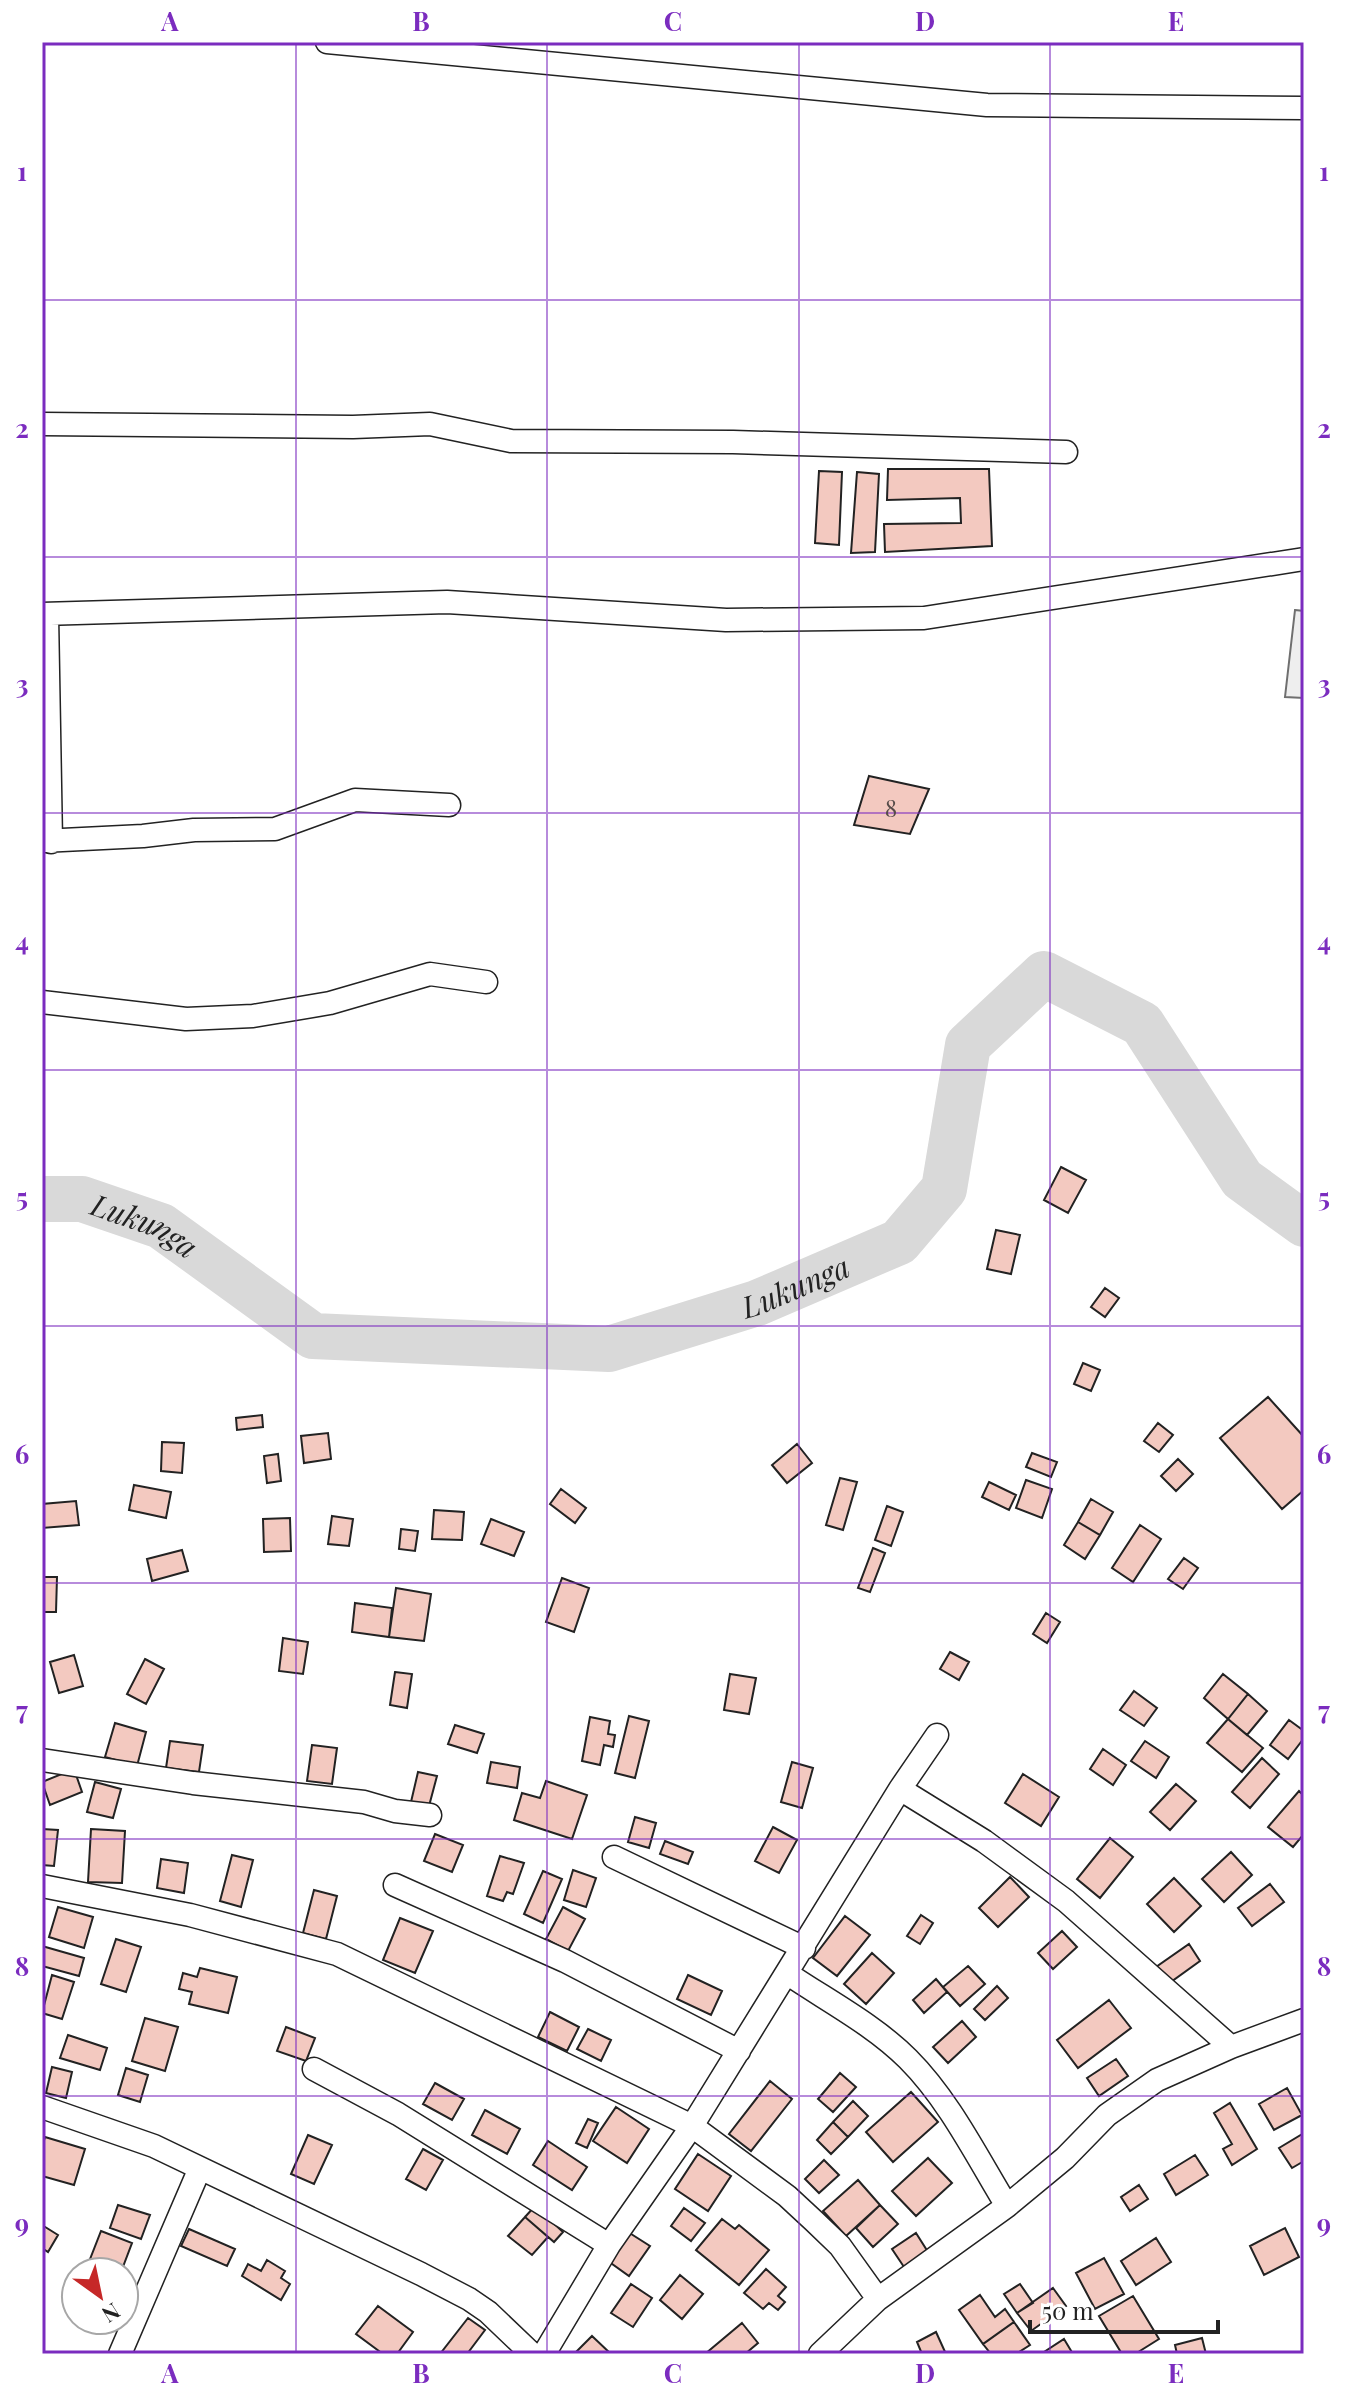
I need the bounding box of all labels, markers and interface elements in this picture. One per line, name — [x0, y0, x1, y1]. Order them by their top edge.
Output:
text: A — [160, 3, 179, 38]
text: B — [412, 3, 430, 38]
text: C — [664, 3, 682, 38]
text: D — [915, 3, 935, 38]
text: E — [1168, 3, 1184, 38]
text: 1 — [17, 153, 27, 188]
text: 1 — [1319, 153, 1329, 188]
text: 2 — [15, 410, 29, 445]
text: 2 — [1317, 410, 1331, 445]
text: 3 — [16, 666, 28, 701]
text: 3 — [1318, 666, 1330, 701]
house number: 8 — [885, 791, 897, 823]
text: 4 — [15, 923, 29, 958]
text: 4 — [1317, 923, 1331, 958]
text: 5 — [16, 1179, 28, 1214]
text: 5 — [1318, 1179, 1330, 1214]
water label: Lukunga — [84, 1183, 206, 1266]
water label: Lukunga — [735, 1246, 855, 1327]
text: 6 — [15, 1436, 29, 1471]
text: 6 — [1317, 1436, 1331, 1471]
text: 7 — [16, 1692, 28, 1727]
text: 7 — [1318, 1692, 1330, 1727]
text: 8 — [15, 1948, 29, 1983]
text: 8 — [1317, 1948, 1331, 1983]
text: 9 — [15, 2205, 29, 2240]
text: 9 — [1317, 2205, 1331, 2240]
north arrow — [60, 2256, 140, 2336]
scale bar — [1030, 2284, 1218, 2334]
text: 50 m — [1042, 2294, 1094, 2326]
text: N — [97, 2297, 126, 2331]
text: A — [160, 2355, 179, 2390]
text: B — [412, 2355, 430, 2390]
text: C — [664, 2355, 682, 2390]
text: D — [915, 2355, 935, 2390]
text: E — [1168, 2355, 1184, 2390]

